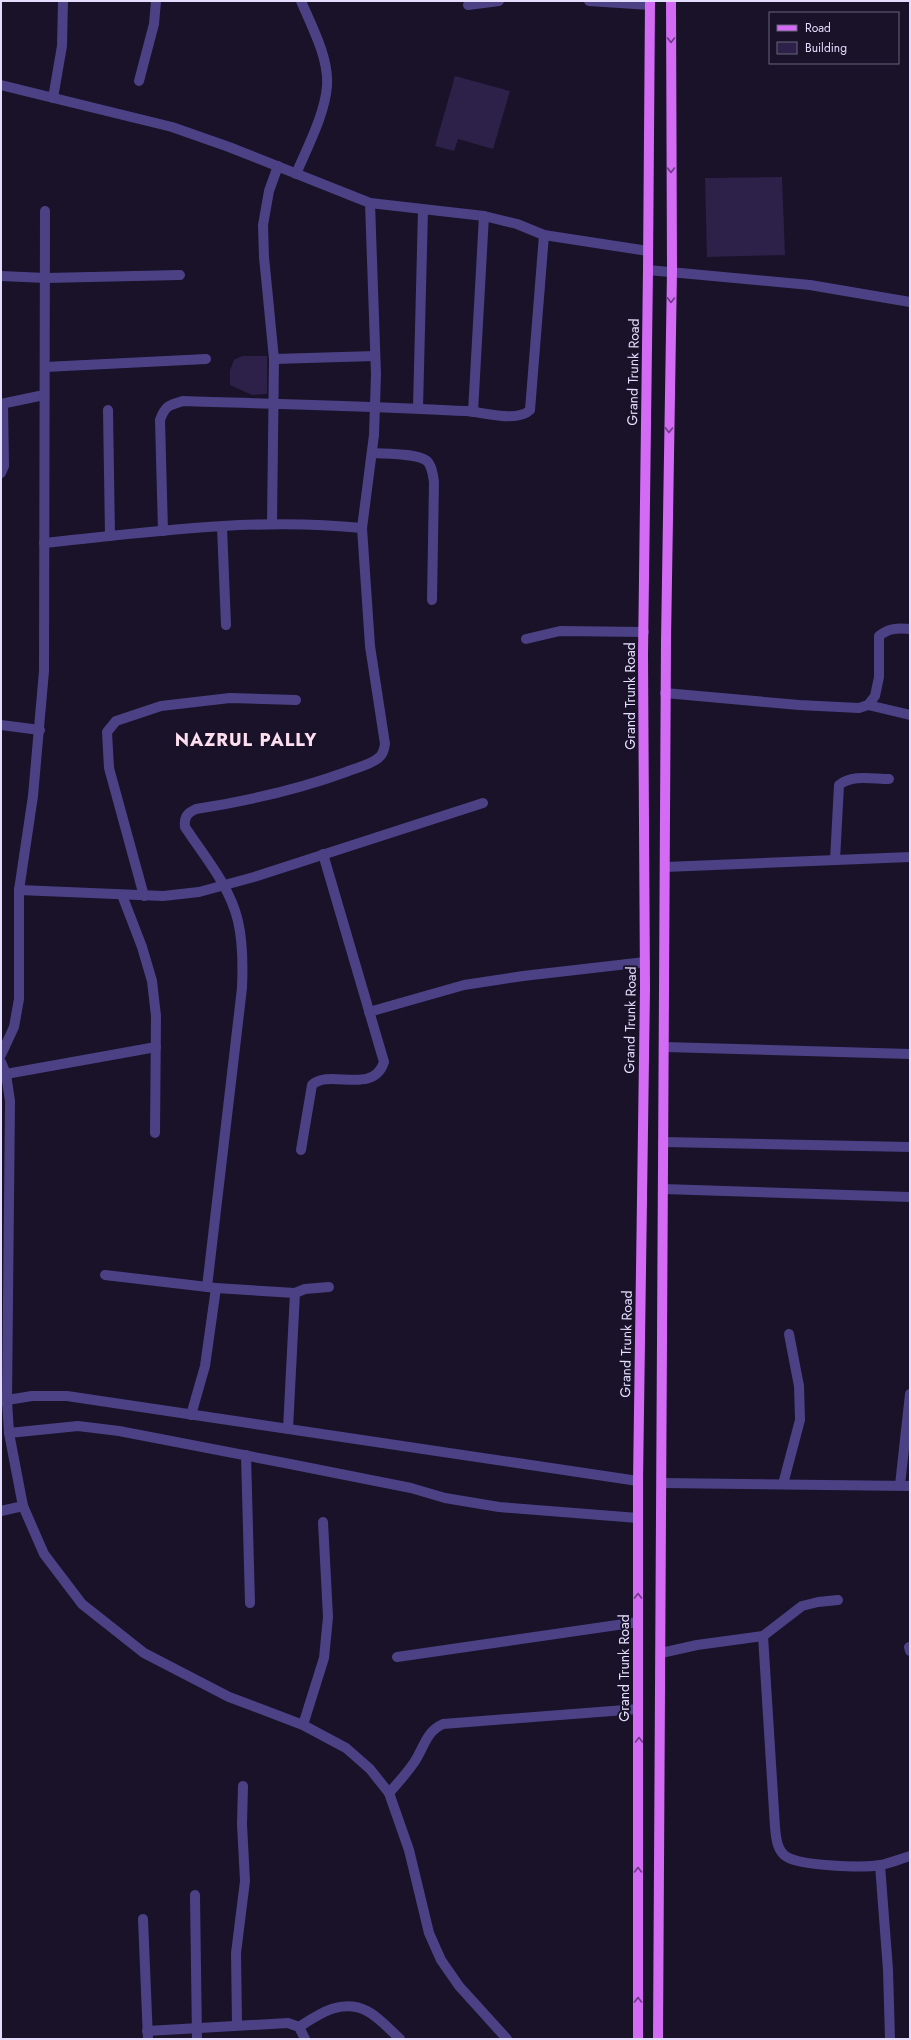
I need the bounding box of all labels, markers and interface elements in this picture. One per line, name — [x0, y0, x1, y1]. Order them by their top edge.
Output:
legend — [769, 12, 899, 64]
text: Road — [805, 19, 831, 37]
one-way arrow — [667, 37, 675, 43]
text: Building — [805, 39, 847, 57]
one-way arrow — [667, 167, 675, 173]
one-way arrow — [667, 297, 675, 303]
street label: Grand Trunk Road — [622, 318, 644, 426]
one-way arrow — [665, 427, 673, 433]
street label: Grand Trunk Road — [620, 642, 640, 750]
district label: NAZRUL PALLY — [175, 727, 317, 753]
street label: Grand Trunk Road — [619, 966, 641, 1074]
street label: Grand Trunk Road — [615, 1290, 637, 1398]
one-way arrow — [634, 1593, 642, 1599]
street label: Grand Trunk Road — [614, 1614, 634, 1722]
one-way arrow — [635, 1737, 643, 1743]
one-way arrow — [634, 1867, 642, 1873]
one-way arrow — [634, 1997, 642, 2003]

